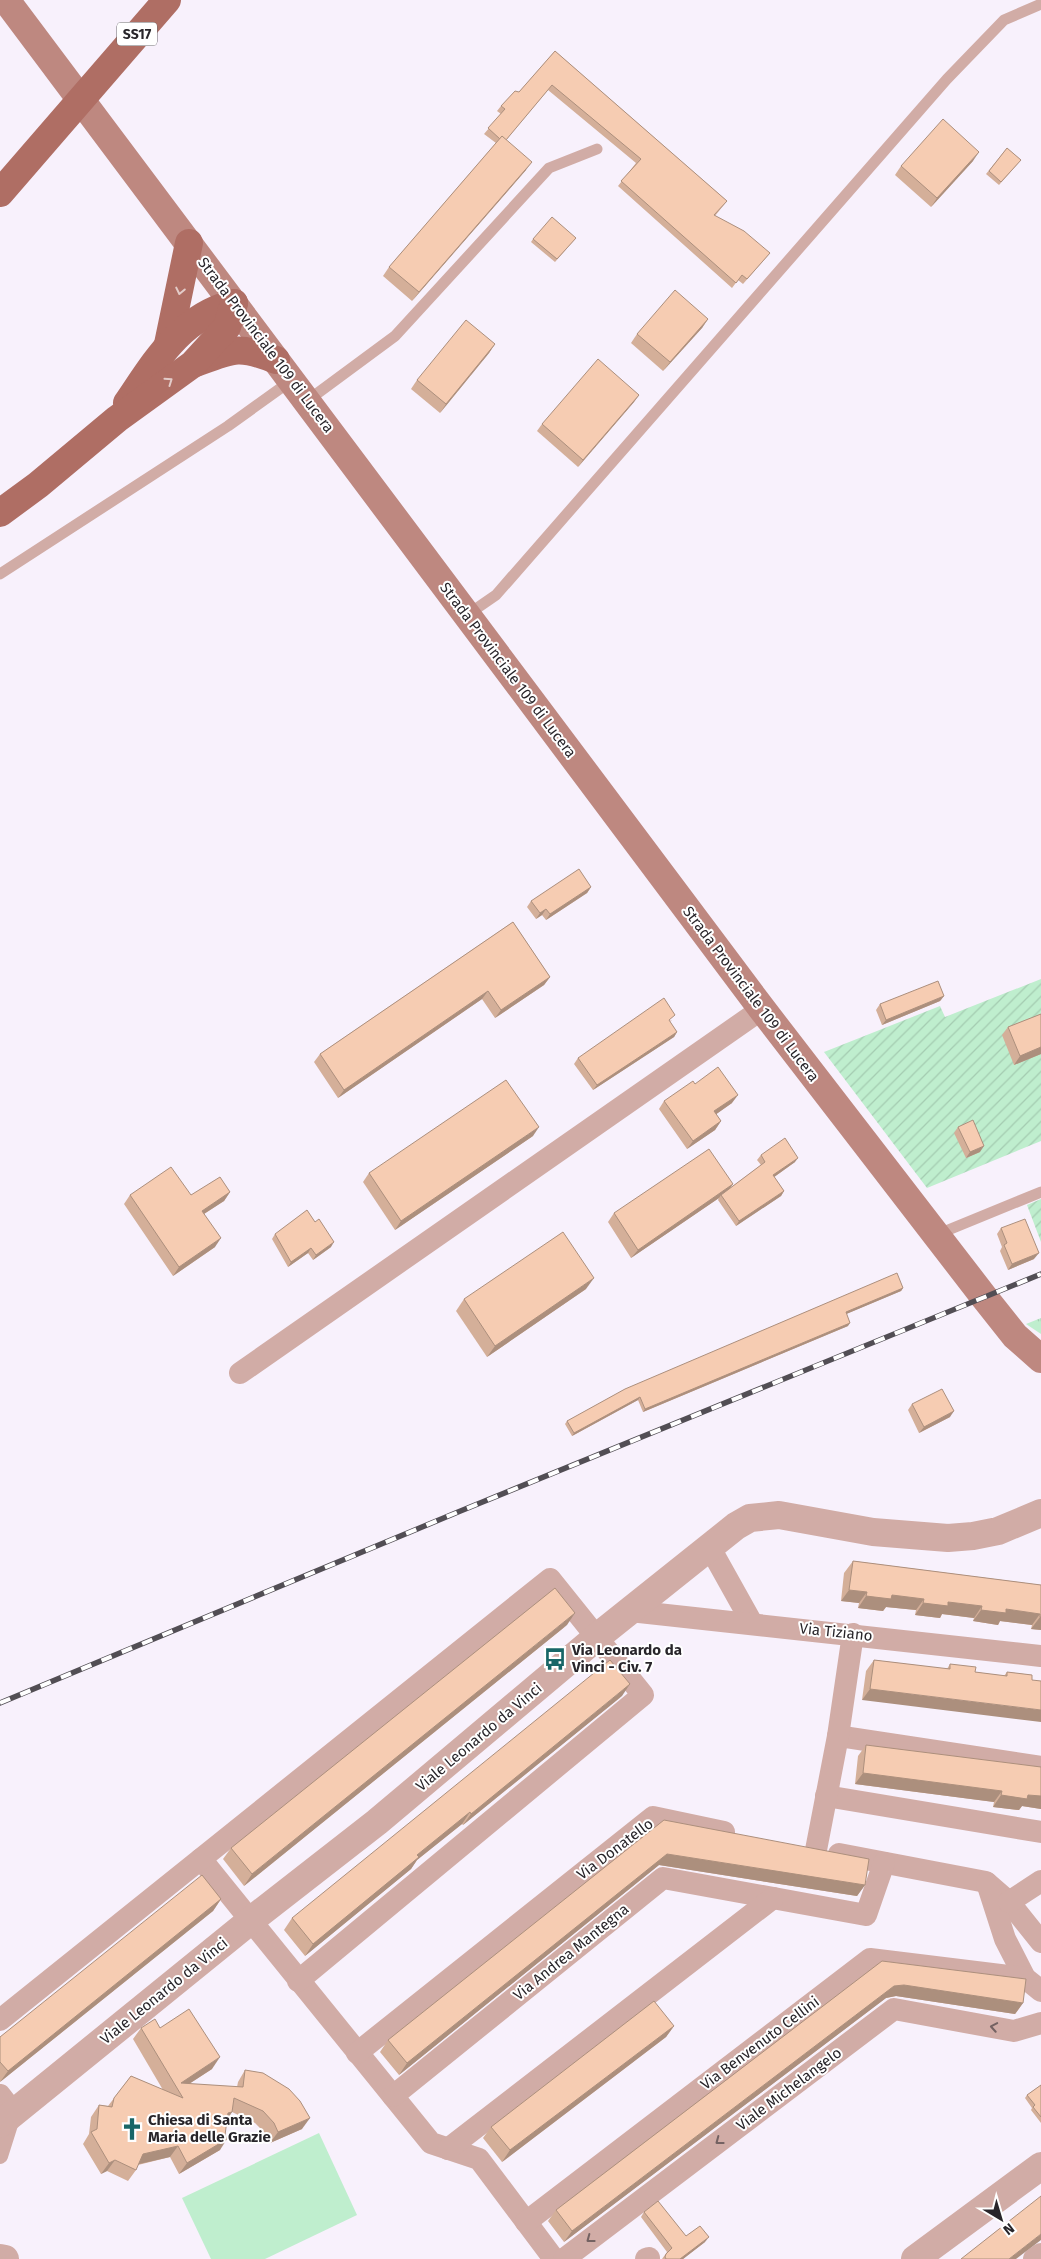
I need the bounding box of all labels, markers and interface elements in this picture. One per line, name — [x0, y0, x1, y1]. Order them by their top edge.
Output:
road number: SS17 — [117, 22, 157, 46]
street label: Strada Provinciale 109 di Lucera — [194, 254, 338, 436]
one-way arrow — [175, 286, 186, 295]
one-way arrow — [163, 378, 173, 387]
street label: Strada Provinciale 109 di Lucera — [436, 579, 580, 761]
street label: Strada Provinciale 109 di Lucera — [679, 903, 823, 1085]
street label: Via Tiziano — [799, 1619, 873, 1645]
place label: Via Leonardo da Vinci - Civ. 7 — [571, 1641, 682, 1676]
bus stop icon: Via Leonardo da Vinci - Civ. 7 — [542, 1646, 568, 1672]
street label: Viale Leonardo da Vinci — [412, 1679, 546, 1795]
street label: Via Donatello — [573, 1814, 657, 1884]
street label: Via Andrea Mantegna — [510, 1900, 632, 2004]
street label: Viale Leonardo da Vinci — [97, 1934, 231, 2048]
street label: Via Benvenuto Cellini — [697, 1992, 823, 2094]
one-way arrow — [989, 2023, 998, 2033]
street label: Viale Michelangelo — [733, 2044, 845, 2134]
place label: Chiesa di Santa Maria delle Grazie — [148, 2111, 271, 2146]
church icon: Chiesa di Santa Maria delle Grazie — [119, 2116, 145, 2142]
one-way arrow — [716, 2135, 725, 2144]
north arrow — [976, 2194, 1026, 2244]
text: N — [1000, 2219, 1018, 2238]
one-way arrow — [587, 2234, 596, 2242]

